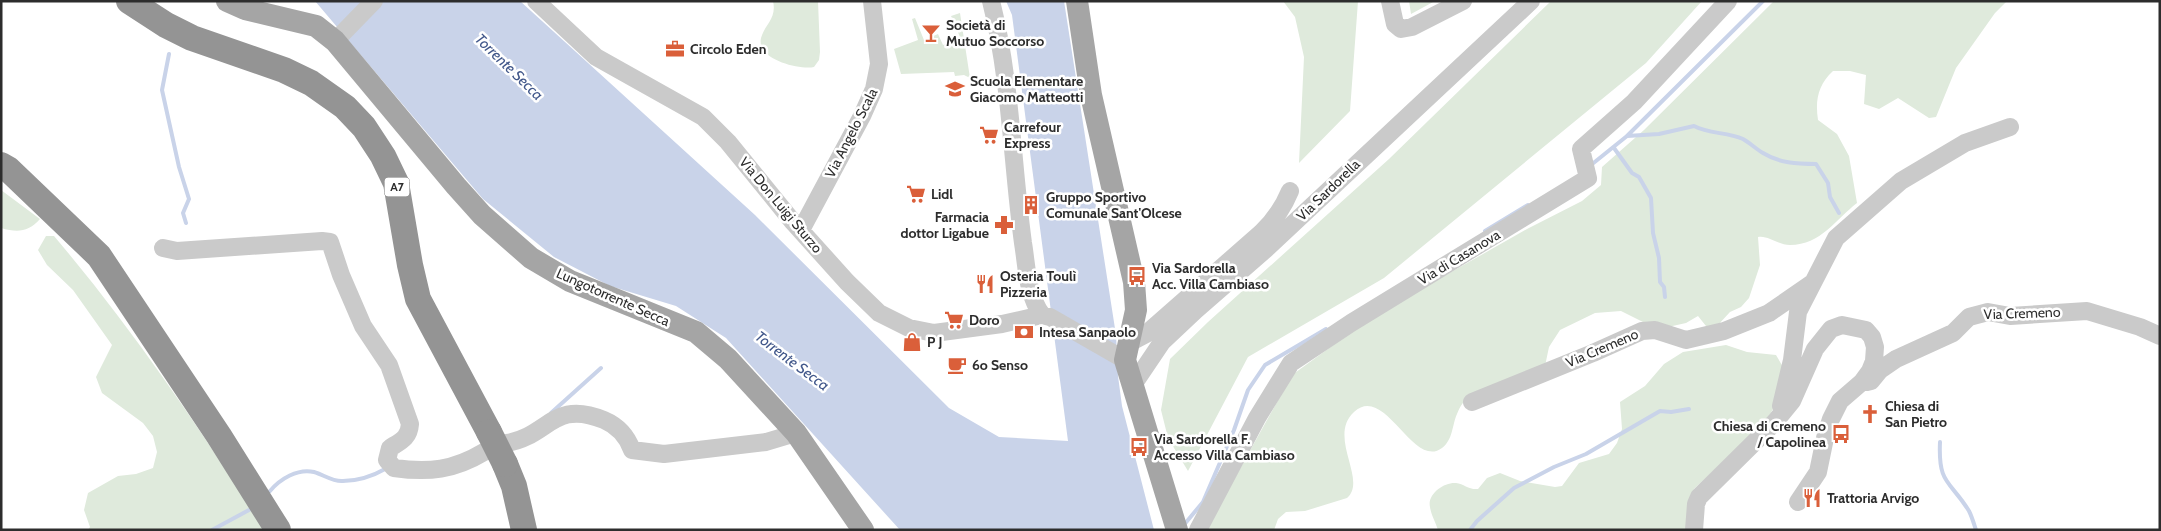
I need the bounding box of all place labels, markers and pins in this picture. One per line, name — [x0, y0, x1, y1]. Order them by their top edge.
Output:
place label: Società di Mutuo Soccorso — [946, 16, 1044, 50]
bar icon: Società di Mutuo Soccorso — [920, 22, 942, 44]
office icon: Circolo Eden — [664, 38, 686, 60]
place label: Circolo Eden — [690, 40, 766, 58]
place label: Scuola Elementare Giacomo Matteotti — [970, 72, 1083, 106]
school or university icon: Scuola Elementare Giacomo Matteotti — [944, 78, 966, 100]
place label: Carrefour Express — [1004, 118, 1061, 152]
supermarket icon: Carrefour Express — [978, 124, 1000, 146]
supermarket icon: Lidl — [905, 183, 927, 205]
place label: Lidl — [931, 185, 953, 203]
place label: Gruppo Sportivo Comunale Sant'Olcese — [1046, 188, 1182, 222]
building icon: Gruppo Sportivo Comunale Sant'Olcese — [1020, 194, 1042, 216]
place label: Farmacia dottor Ligabue — [900, 208, 989, 242]
pharmacy icon: Farmacia dottor Ligabue — [993, 214, 1015, 236]
place label: Via Sardorella Acc. Villa Cambiaso — [1152, 259, 1269, 293]
bus stop icon: Via Sardorella Acc. Villa Cambiaso — [1126, 265, 1148, 287]
place label: Osteria Toulì Pizzeria — [1000, 267, 1077, 301]
restaurant icon: Osteria Toulì Pizzeria — [974, 273, 996, 295]
supermarket icon: Doro — [943, 309, 965, 331]
place label: Doro — [969, 311, 999, 329]
bank icon: Intesa Sanpaolo — [1013, 321, 1035, 343]
place label: Intesa Sanpaolo — [1039, 323, 1136, 341]
shop icon: P J — [901, 331, 923, 353]
place label: P J — [927, 333, 942, 351]
cafe icon: 6o Senso — [946, 354, 968, 376]
place label: 6o Senso — [972, 356, 1028, 374]
place label: Chiesa di San Pietro — [1885, 397, 1947, 431]
church icon: Chiesa di San Pietro — [1859, 403, 1881, 425]
place label: Chiesa di Cremeno / Capolinea — [1713, 417, 1826, 451]
bus stop icon: Chiesa di Cremeno / Capolinea — [1830, 423, 1852, 445]
place label: Via Sardorella F. Accesso Villa Cambiaso — [1154, 430, 1295, 464]
bus stop icon: Via Sardorella F. Accesso Villa Cambiaso — [1128, 436, 1150, 458]
restaurant icon: Trattoria Arvigo — [1801, 487, 1823, 509]
place label: Trattoria Arvigo — [1827, 489, 1919, 507]

